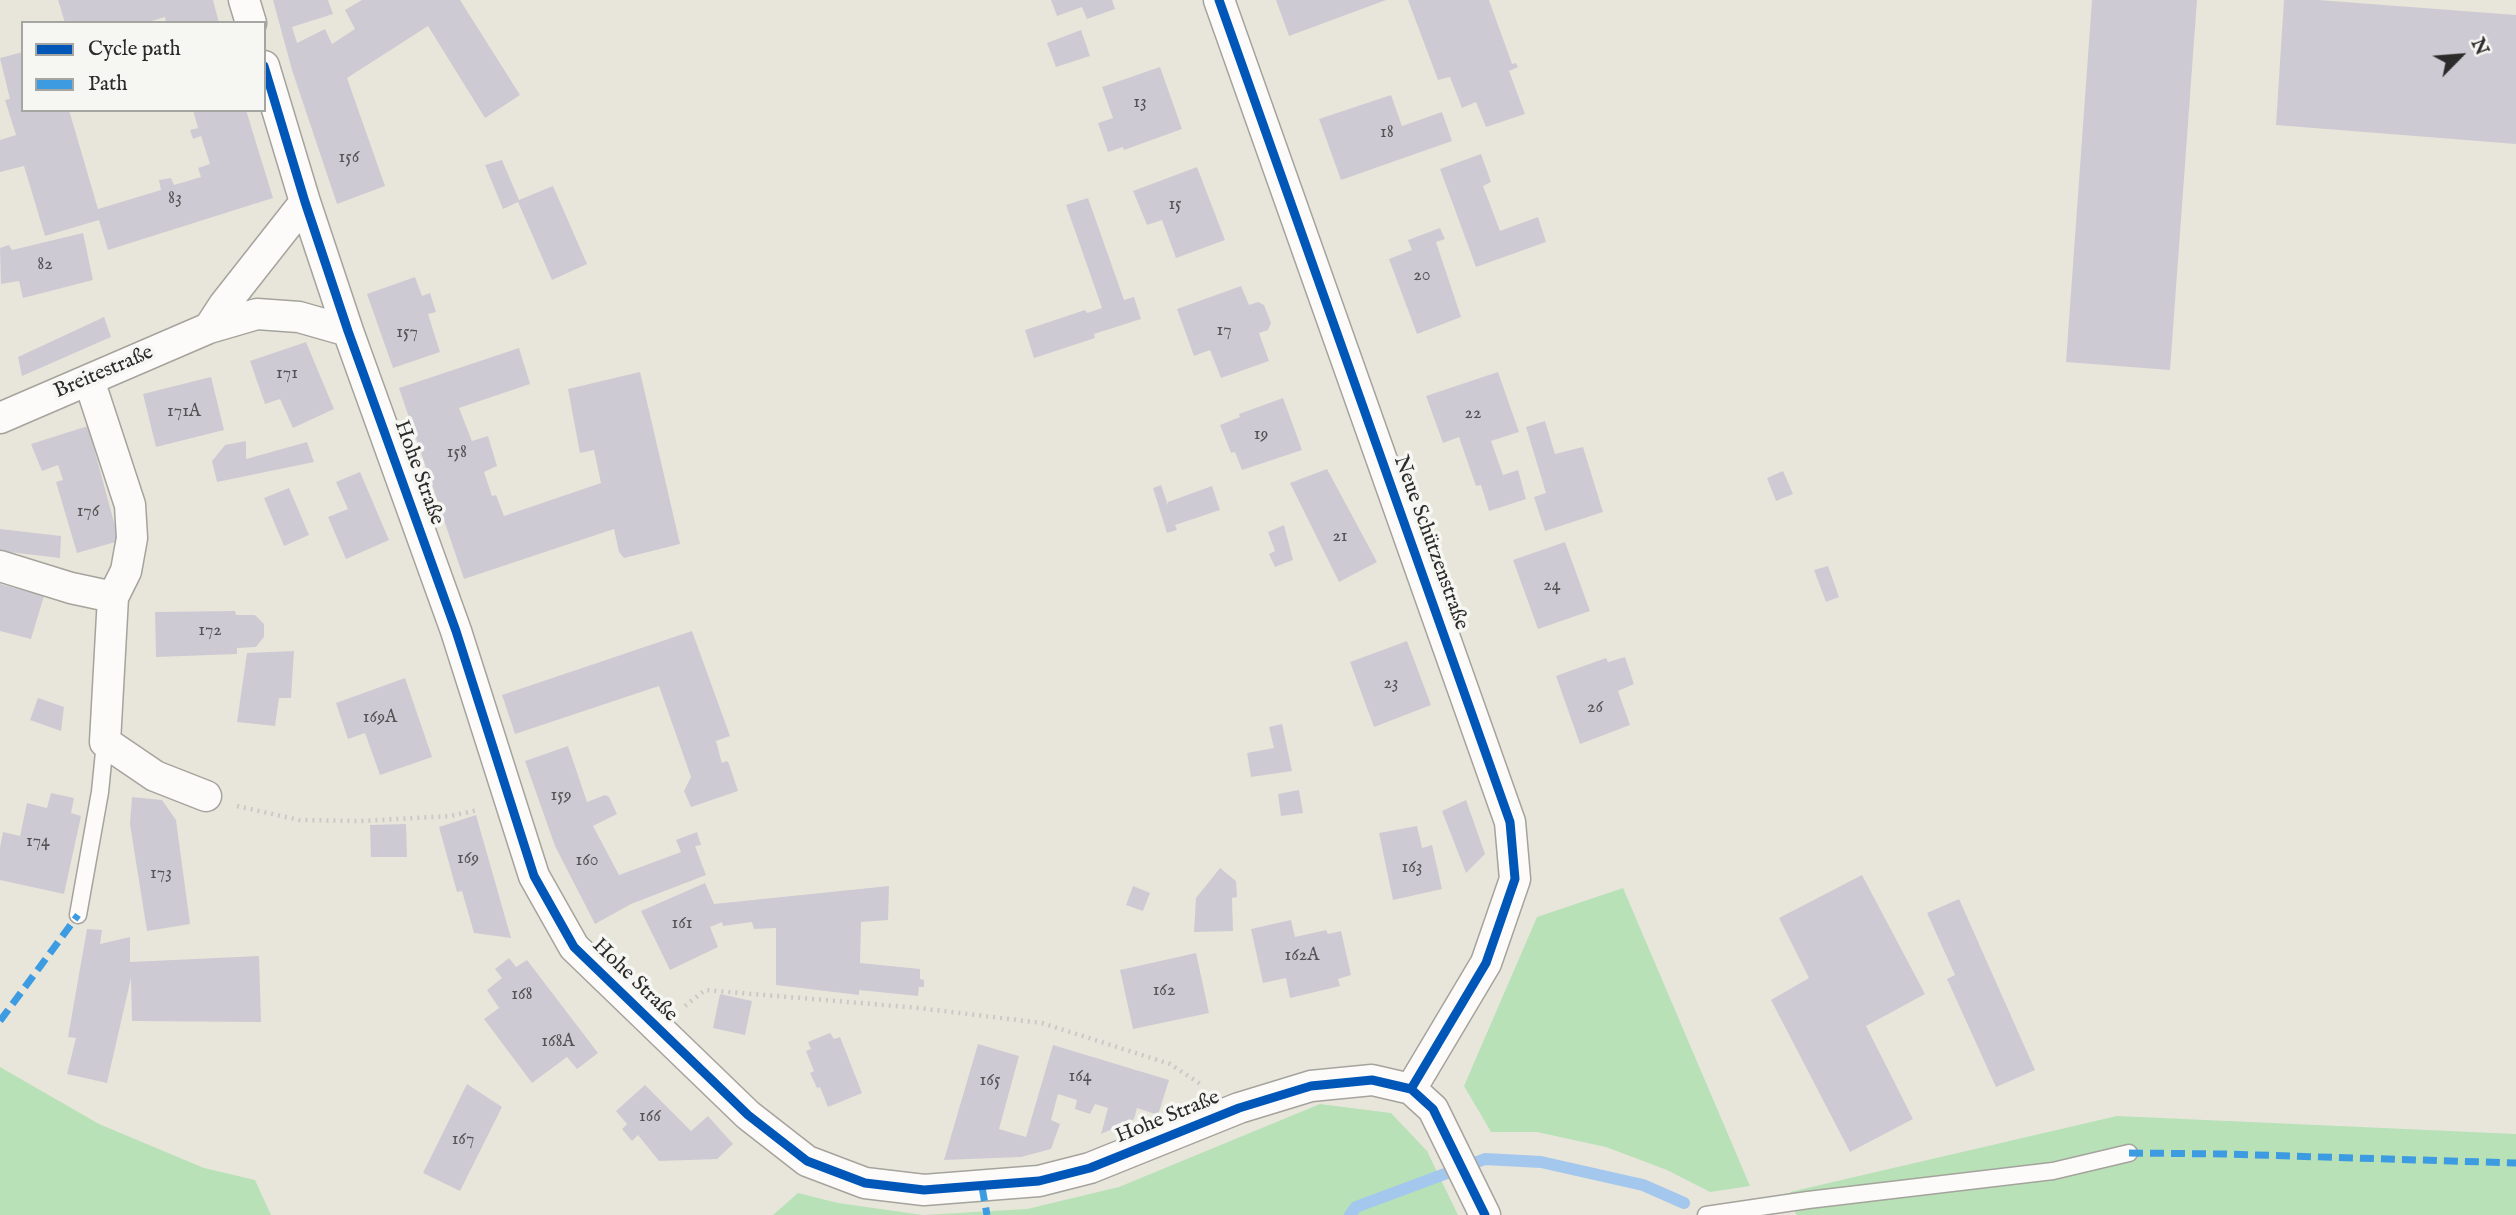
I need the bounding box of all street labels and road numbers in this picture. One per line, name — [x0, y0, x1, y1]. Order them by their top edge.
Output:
street label: Breitestraße — [51, 341, 157, 405]
street label: Hohe Straße — [387, 417, 449, 529]
street label: Neue Schützenstraße — [1387, 452, 1473, 634]
street label: Hohe Straße — [586, 934, 682, 1028]
street label: Hohe Straße — [1113, 1086, 1223, 1150]

